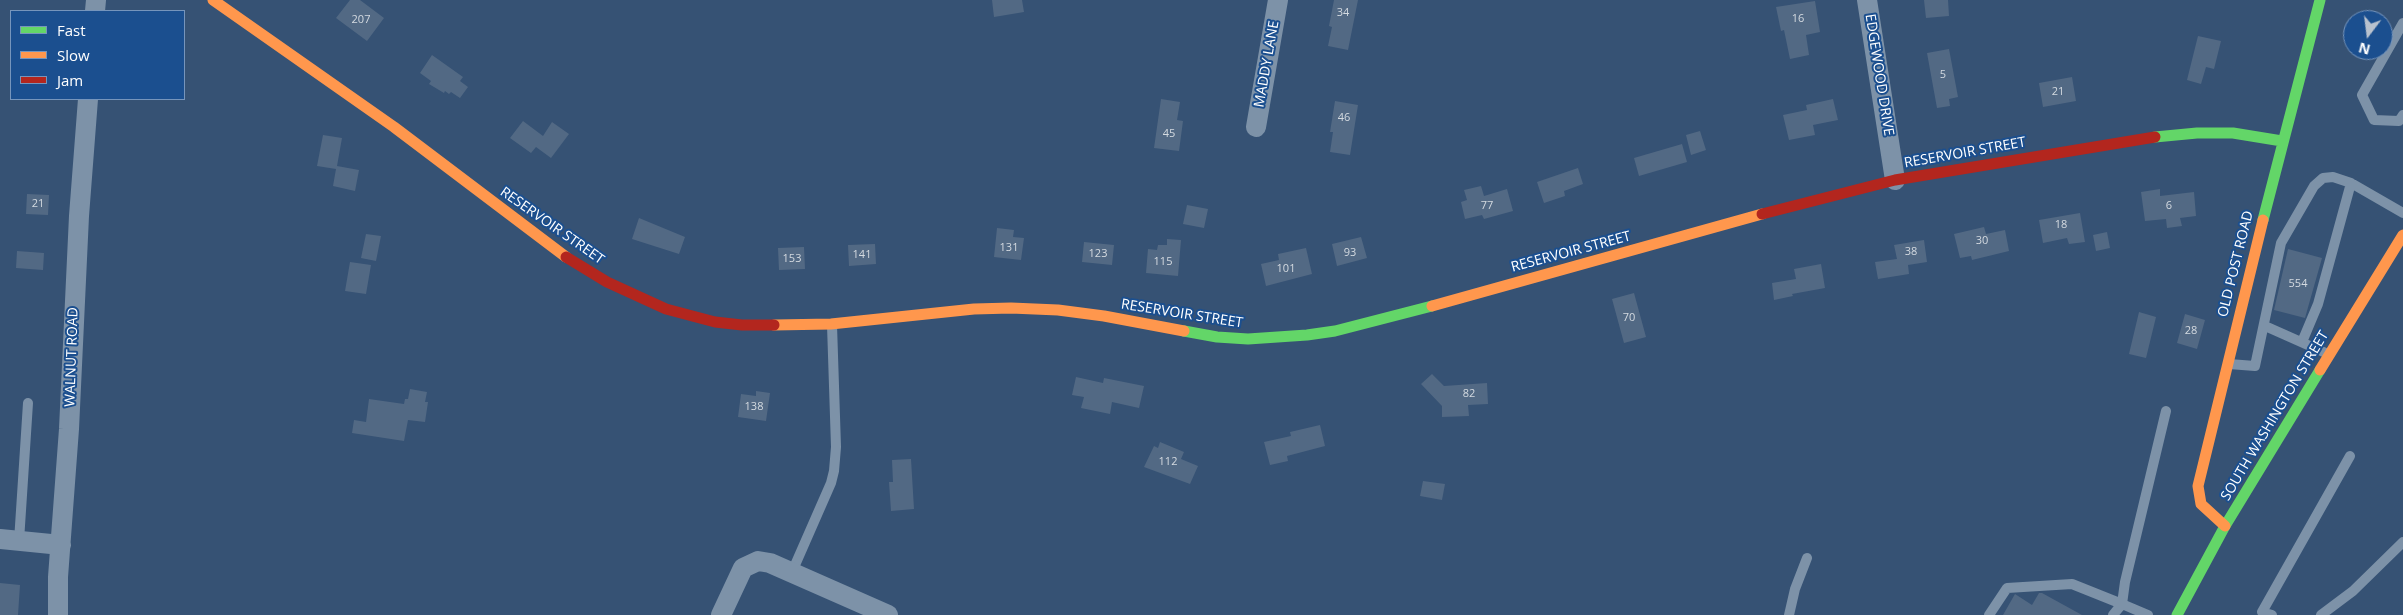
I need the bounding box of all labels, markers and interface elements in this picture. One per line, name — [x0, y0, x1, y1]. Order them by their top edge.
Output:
house number: 34 — [1337, 6, 1349, 20]
legend — [10, 10, 185, 100]
north arrow — [2343, 10, 2393, 60]
house number: 16 — [1792, 12, 1804, 26]
house number: 207 — [352, 13, 370, 27]
street label: EDGEWOOD DRIVE — [1861, 13, 1897, 137]
street label: MADDY LANE — [1251, 19, 1283, 109]
text: Fast — [57, 20, 86, 40]
text: N — [2356, 38, 2372, 60]
text: Slow — [57, 45, 90, 65]
house number: 5 — [1940, 68, 1946, 82]
text: Jam — [57, 70, 83, 90]
house number: 21 — [2052, 85, 2064, 99]
house number: 46 — [1338, 111, 1350, 125]
house number: 45 — [1163, 127, 1175, 141]
street label: RESERVOIR STREET — [1903, 134, 2027, 172]
street label: RESERVOIR STREET — [497, 184, 607, 268]
house number: 21 — [32, 197, 44, 211]
house number: 77 — [1481, 199, 1493, 213]
house number: 6 — [2166, 199, 2172, 213]
street label: OLD POST ROAD — [2215, 209, 2257, 319]
house number: 18 — [2055, 218, 2067, 232]
street label: RESERVOIR STREET — [1509, 228, 1633, 276]
house number: 30 — [1976, 234, 1988, 248]
house number: 131 — [1000, 241, 1018, 255]
house number: 38 — [1905, 245, 1917, 259]
house number: 93 — [1344, 246, 1356, 260]
house number: 123 — [1089, 247, 1107, 261]
house number: 141 — [853, 248, 871, 262]
house number: 153 — [783, 252, 801, 266]
house number: 115 — [1154, 255, 1172, 269]
house number: 101 — [1277, 262, 1295, 276]
house number: 554 — [2289, 277, 2307, 291]
street label: RESERVOIR STREET — [1120, 296, 1244, 332]
street label: WALNUT ROAD — [62, 307, 82, 407]
house number: 70 — [1623, 311, 1635, 325]
house number: 28 — [2185, 324, 2197, 338]
street label: SOUTH WASHINGTON STREET — [2218, 328, 2332, 504]
house number: 82 — [1463, 387, 1475, 401]
house number: 138 — [745, 400, 763, 414]
house number: 112 — [1159, 455, 1177, 469]

